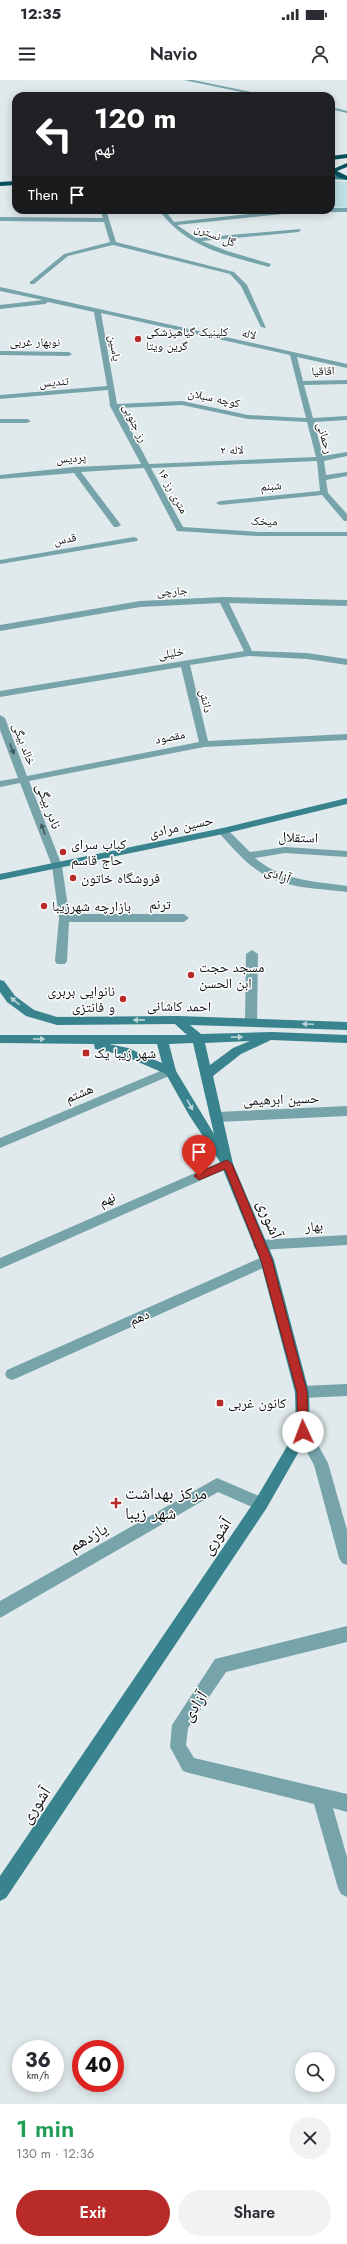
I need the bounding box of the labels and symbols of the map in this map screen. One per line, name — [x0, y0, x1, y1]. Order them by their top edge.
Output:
street label: گل نسترن — [192, 219, 238, 251]
place label: کلینیک گیاهپزشکی گرین ویتا — [146, 323, 228, 355]
street label: لاله — [240, 324, 258, 344]
street label: نوبهار غربی — [10, 333, 60, 351]
street label: یاسین — [104, 333, 126, 363]
marker: کلینیک گیاهپزشکی گرین ویتا — [133, 334, 143, 344]
street label: اقاقیا — [311, 362, 335, 380]
street label: تندیس — [38, 372, 70, 392]
street label: کوچه سبلان — [186, 384, 242, 412]
street label: رز جنوبی — [118, 401, 152, 446]
street label: رحمانی — [312, 420, 338, 456]
street label: لاله ۲ — [220, 441, 244, 459]
street label: پردیس — [55, 448, 87, 468]
street label: ۱۶ متری رز — [153, 465, 193, 517]
street label: شبنم — [260, 476, 282, 496]
street label: میخک — [250, 512, 278, 530]
street label: قدس — [52, 528, 78, 550]
street label: جارچی — [156, 581, 188, 601]
street label: خلیلی — [157, 642, 186, 664]
street label: دانش — [195, 688, 217, 714]
street label: خالد بیگی — [8, 720, 40, 768]
street label: مقصود — [154, 725, 186, 749]
one-way arrow — [9, 743, 15, 755]
street label: نادر بیگی — [31, 780, 67, 832]
street label: حسین مرادی — [147, 809, 215, 843]
one-way arrow — [39, 823, 45, 835]
street label: استقلال — [278, 826, 318, 848]
place label: کباب سرای حاج قاسم — [71, 834, 126, 870]
marker: کباب سرای حاج قاسم — [58, 847, 68, 857]
street label: آزادی — [262, 860, 294, 888]
place label: فروشگاه خاتون — [81, 868, 160, 888]
marker: فروشگاه خاتون — [68, 873, 78, 883]
street label: ترنم — [149, 894, 171, 914]
place label: بازارچه شهرزیبا — [52, 896, 131, 916]
marker: بازارچه شهرزیبا — [39, 901, 49, 911]
place label: مسجد حجت ابن الحسن — [199, 957, 265, 993]
marker: مسجد حجت ابن الحسن — [186, 970, 196, 980]
place label: نانوایی بربری و فانتزی — [48, 981, 115, 1017]
marker: نانوایی بربری و فانتزی — [118, 994, 128, 1004]
street label: احمد کاشانی — [147, 995, 211, 1017]
one-way arrow — [9, 996, 20, 1005]
one-way arrow — [132, 1017, 145, 1023]
one-way arrow — [301, 1021, 314, 1027]
one-way arrow — [231, 1034, 244, 1040]
one-way arrow — [33, 1036, 45, 1043]
place label: شهر زیبا یک — [94, 1043, 156, 1063]
marker: شهر زیبا یک — [81, 1048, 91, 1058]
street label: هشتم — [62, 1078, 96, 1108]
street label: حسین ابرهیمی — [243, 1088, 319, 1110]
one-way arrow — [186, 1099, 193, 1111]
pin — [182, 1135, 216, 1176]
street label: نهم — [95, 1186, 119, 1212]
street label: آشوری — [251, 1196, 289, 1243]
street label: بهار — [303, 1215, 324, 1237]
street label: دهم — [126, 1304, 153, 1330]
place label: کانون غربی — [228, 1393, 287, 1413]
marker: کانون غربی — [215, 1398, 225, 1408]
position arrow — [282, 1411, 324, 1453]
place label: مرکز بهداشت شهر زیبا — [125, 1481, 207, 1525]
marker: مرکز بهداشت شهر زیبا — [110, 1497, 122, 1509]
street label: آشوری — [195, 1512, 238, 1559]
street label: یازدهم — [64, 1516, 112, 1558]
street label: آزادی — [175, 1685, 213, 1726]
street label: آشوری — [14, 1781, 57, 1828]
speed limit sign: 40 — [72, 2040, 124, 2092]

